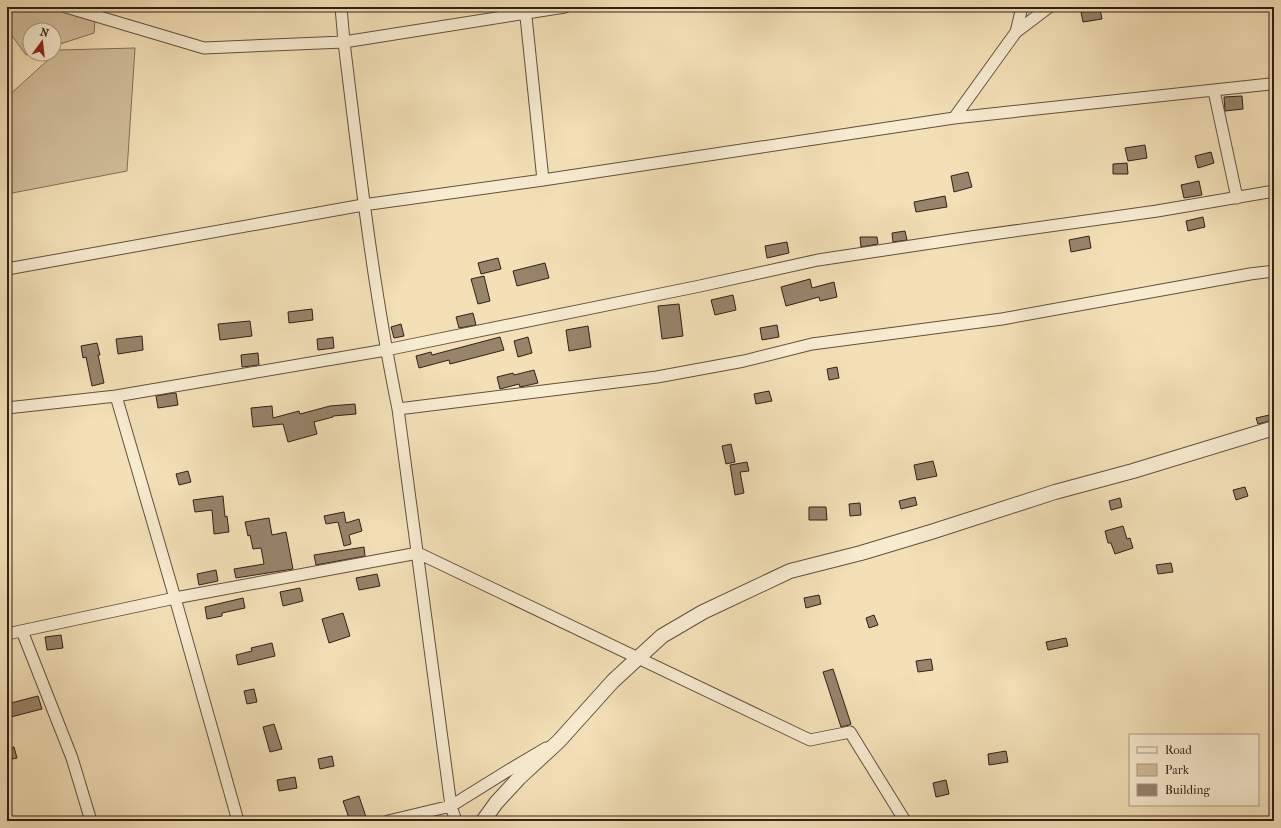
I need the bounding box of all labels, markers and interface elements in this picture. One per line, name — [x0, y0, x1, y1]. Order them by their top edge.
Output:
north arrow — [22, 22, 62, 62]
text: N — [39, 25, 51, 40]
legend — [1129, 734, 1259, 806]
text: Road — [1165, 743, 1192, 757]
text: Park — [1165, 763, 1190, 777]
text: Building — [1165, 783, 1210, 797]

